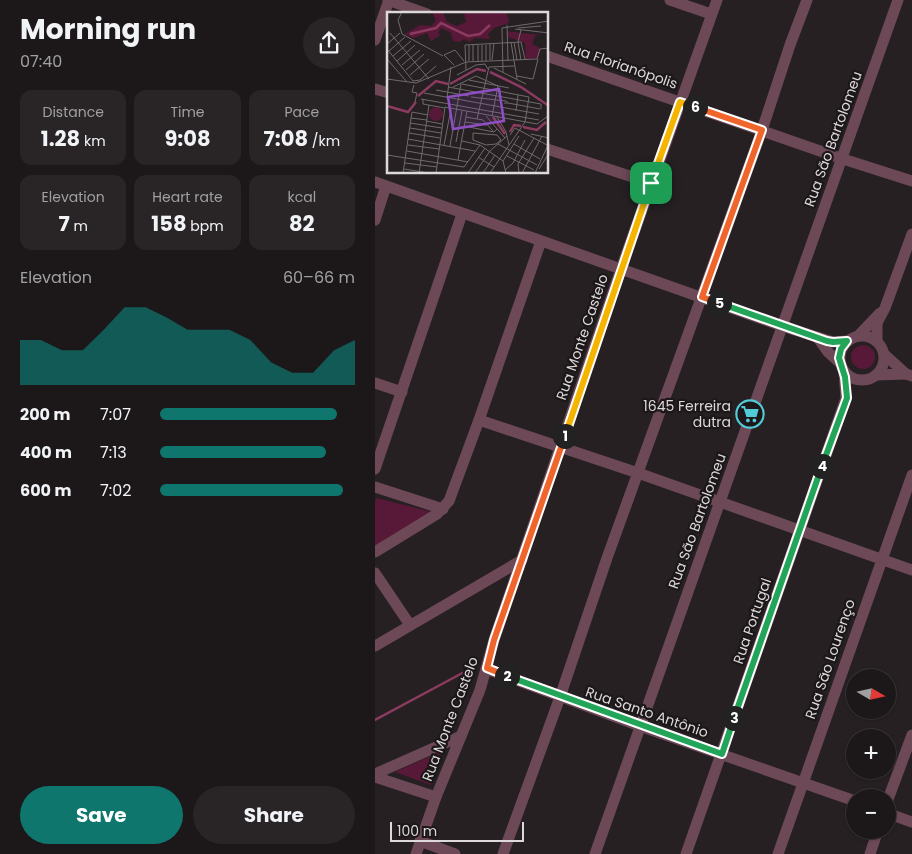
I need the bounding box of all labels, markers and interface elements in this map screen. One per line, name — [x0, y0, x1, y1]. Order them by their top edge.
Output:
text: Morning run — [20, 10, 196, 49]
inset map — [387, 12, 549, 174]
button: share — [303, 17, 355, 69]
street label: Rua Florianópolis — [562, 36, 680, 94]
text: 07:40 — [20, 50, 62, 73]
street label: Rua São Bartolomeu — [799, 68, 867, 210]
pin: 6 — [683, 94, 707, 120]
text: 6 — [691, 97, 700, 117]
text: Distance — [42, 102, 104, 122]
text: Time — [170, 102, 205, 122]
text: Pace — [284, 102, 319, 122]
text: 1.28 — [41, 124, 80, 153]
text: 9:08 — [164, 124, 211, 153]
text: 7:08 — [264, 124, 308, 153]
text: km — [80, 131, 106, 151]
text: /km — [308, 131, 340, 151]
pin — [630, 162, 672, 204]
icon: arrive — [637, 169, 665, 197]
text: Elevation — [42, 187, 105, 207]
text: Heart rate — [152, 187, 223, 207]
text: kcal — [288, 187, 316, 207]
text: 7 — [58, 209, 70, 238]
text: 158 — [151, 209, 187, 238]
text: 82 — [289, 209, 315, 238]
text: m — [70, 216, 88, 236]
text: bpm — [187, 216, 224, 236]
text: Elevation — [20, 266, 92, 289]
text: 60–66 m — [283, 266, 355, 289]
street label: Rua Monte Castelo — [551, 271, 613, 403]
pin: 5 — [707, 290, 731, 316]
text: 5 — [715, 293, 724, 313]
place label: 1645 Ferreira dutra — [643, 396, 731, 432]
supermarket icon: 1645 Ferreira dutra — [735, 399, 765, 429]
text: 200 m — [20, 403, 70, 426]
text: 7:07 — [100, 403, 131, 426]
pin: 1 — [553, 424, 577, 448]
text: 1 — [563, 426, 568, 446]
text: 400 m — [20, 441, 72, 464]
text: 7:13 — [100, 441, 127, 464]
street label: Rua São Bartolomeu — [663, 450, 731, 592]
pin: 4 — [809, 454, 835, 478]
text: 4 — [818, 456, 827, 476]
text: 600 m — [20, 479, 71, 502]
text: 7:02 — [100, 479, 131, 502]
street label: Rua Portugal — [728, 575, 776, 667]
street label: Rua São Lourenço — [800, 596, 860, 722]
street label: Rua Monte Castelo — [417, 654, 483, 784]
pin: 2 — [495, 664, 519, 688]
text: 2 — [504, 666, 512, 686]
north arrow — [846, 669, 896, 719]
map controls — [846, 669, 896, 839]
street label: Rua Santo Antônio — [583, 682, 711, 742]
pin: 3 — [721, 706, 747, 730]
text: 3 — [730, 708, 739, 728]
button: + — [846, 729, 896, 779]
button: Save — [20, 786, 183, 844]
button: Share — [193, 786, 355, 844]
button: − — [846, 789, 896, 839]
scale bar — [390, 819, 524, 842]
text: 100 m — [397, 821, 437, 841]

